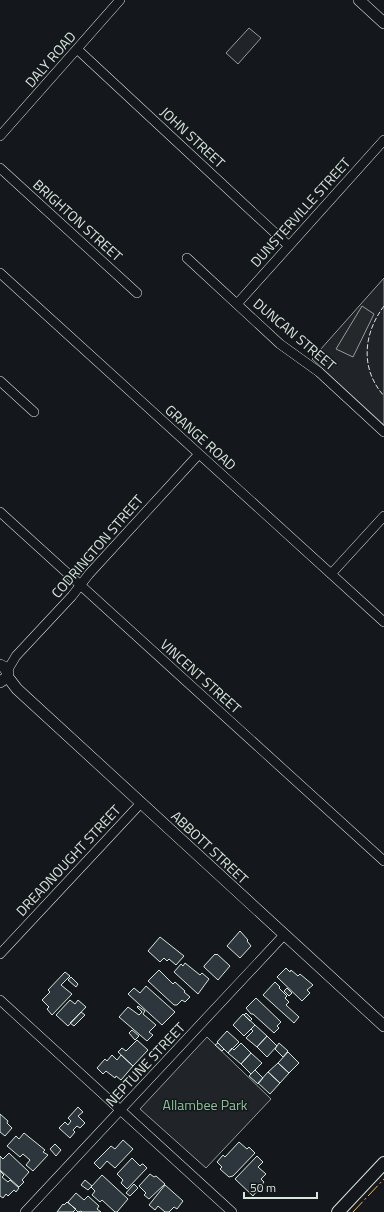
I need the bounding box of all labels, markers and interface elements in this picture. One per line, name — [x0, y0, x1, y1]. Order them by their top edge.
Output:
street label: DALY ROAD — [20, 26, 80, 92]
street label: JOHN STREET — [156, 101, 230, 173]
street label: DUNSTERVILLE STREET — [245, 152, 355, 271]
street label: BRIGHTON STREET — [29, 174, 128, 266]
street label: DUNCAN STREET — [249, 293, 341, 375]
street label: GRANGE ROAD — [161, 399, 241, 475]
street label: CODRINGTON STREET — [46, 489, 148, 602]
street label: VINCENT STREET — [156, 634, 247, 719]
street label: DREADNOUGHT STREET — [11, 799, 126, 920]
street label: ABBOTT STREET — [167, 806, 254, 889]
street label: NEPTUNE STREET — [100, 1017, 190, 1111]
park label: Allambee Park — [163, 1094, 248, 1115]
scale bar — [244, 1174, 317, 1200]
text: 50 m — [250, 1178, 276, 1197]

